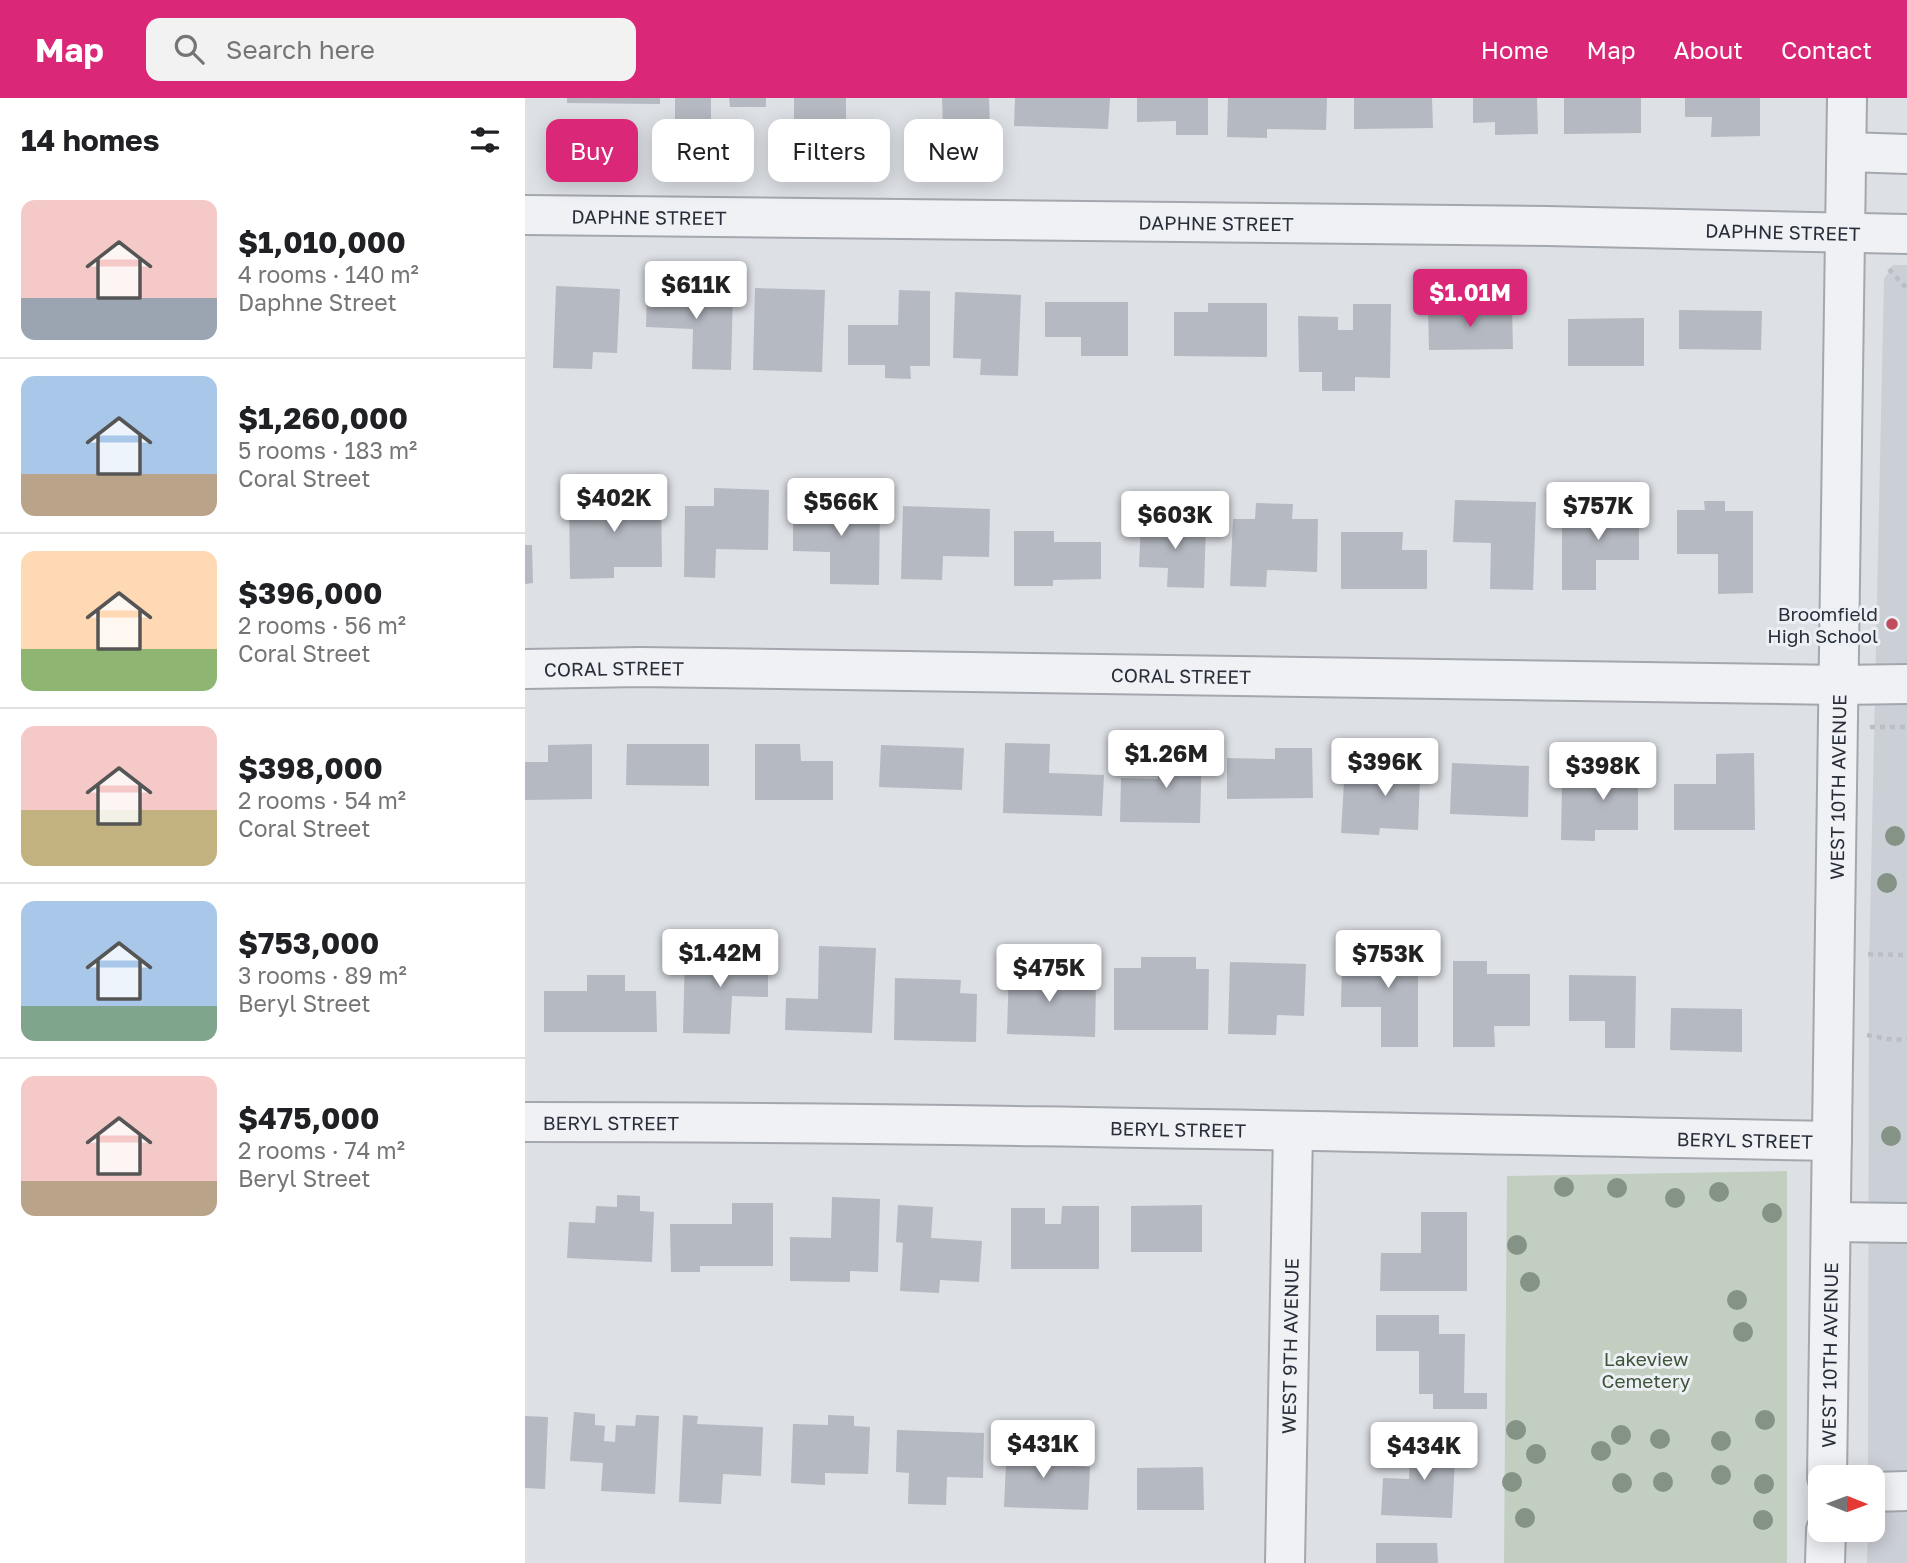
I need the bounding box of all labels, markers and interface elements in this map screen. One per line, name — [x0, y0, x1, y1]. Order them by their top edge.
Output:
search box — [146, 18, 636, 81]
text: Map — [35, 30, 104, 69]
icon: search — [170, 30, 208, 68]
text: Search here — [226, 34, 375, 65]
text: Home — [1481, 35, 1549, 64]
text: Map — [1587, 35, 1636, 64]
text: About — [1674, 35, 1743, 64]
text: Contact — [1781, 35, 1872, 64]
chip: Buy — [546, 119, 638, 182]
chip: Rent — [652, 119, 754, 182]
chip: Filters — [768, 119, 890, 182]
chip: New — [904, 119, 1003, 182]
icon: filters — [466, 121, 504, 159]
text: 14 homes — [21, 122, 160, 158]
street label: DAPHNE STREET — [571, 204, 727, 229]
street label: DAPHNE STREET — [1138, 210, 1294, 235]
street label: DAPHNE STREET — [1705, 218, 1861, 244]
text: $1,010,000 — [238, 224, 406, 260]
icon: home — [77, 228, 161, 312]
text: 4 rooms · 140 m² — [238, 260, 419, 288]
pin: $611K — [647, 262, 745, 321]
text: $611K — [661, 270, 731, 298]
pin: $1.01M — [1413, 270, 1527, 329]
text: $1.01M — [1429, 278, 1511, 306]
text: Daphne Street — [238, 288, 397, 316]
text: $1,260,000 — [238, 400, 408, 436]
icon: home — [77, 404, 161, 488]
text: 5 rooms · 183 m² — [238, 436, 417, 464]
text: Coral Street — [238, 464, 370, 492]
pin: $402K — [565, 474, 663, 534]
pin: $566K — [792, 478, 890, 538]
pin: $757K — [1549, 482, 1647, 542]
text: $402K — [576, 483, 652, 511]
text: $566K — [803, 487, 879, 515]
pin: $603K — [1126, 491, 1224, 551]
text: $757K — [1562, 491, 1634, 519]
text: $603K — [1137, 500, 1213, 528]
text: $396,000 — [238, 575, 383, 611]
icon: home — [77, 579, 161, 663]
place label: Broomfield High School — [1767, 602, 1878, 647]
text: 2 rooms · 56 m² — [238, 611, 406, 639]
marker: Broomfield High School — [1884, 616, 1900, 632]
text: Coral Street — [238, 639, 370, 667]
street label: CORAL STREET — [544, 655, 684, 680]
street label: CORAL STREET — [1111, 663, 1251, 688]
street label: WEST 10TH AVENUE — [1824, 694, 1850, 880]
pin: $1.26M — [1109, 730, 1223, 790]
pin: $396K — [1336, 738, 1434, 798]
text: $1.26M — [1124, 739, 1208, 767]
pin: $398K — [1554, 742, 1652, 802]
text: $396K — [1347, 747, 1423, 775]
text: $398,000 — [238, 750, 383, 786]
text: $398K — [1565, 751, 1641, 779]
icon: home — [77, 754, 161, 838]
text: 2 rooms · 54 m² — [238, 786, 406, 814]
text: Coral Street — [238, 814, 370, 842]
text: $753,000 — [238, 925, 379, 961]
icon: home — [77, 929, 161, 1013]
pin: $1.42M — [663, 930, 777, 989]
pin: $753K — [1339, 930, 1437, 990]
text: $1.42M — [678, 938, 762, 966]
text: $753K — [1352, 939, 1424, 967]
pin: $475K — [1000, 944, 1098, 1004]
text: $475K — [1012, 953, 1086, 981]
text: 3 rooms · 89 m² — [238, 961, 407, 989]
text: Beryl Street — [238, 989, 370, 1017]
text: $475,000 — [238, 1100, 380, 1136]
icon: home — [77, 1104, 161, 1188]
street label: BERYL STREET — [543, 1111, 679, 1134]
street label: BERYL STREET — [1110, 1116, 1247, 1141]
street label: BERYL STREET — [1676, 1127, 1813, 1152]
text: 2 rooms · 74 m² — [238, 1136, 405, 1164]
text: Beryl Street — [238, 1164, 370, 1192]
street label: WEST 9TH AVENUE — [1276, 1258, 1302, 1434]
street label: WEST 10TH AVENUE — [1816, 1262, 1842, 1448]
park label: Lakeview Cemetery — [1601, 1347, 1691, 1392]
pin: $431K — [994, 1420, 1092, 1480]
pin: $434K — [1375, 1422, 1473, 1482]
text: $431K — [1007, 1429, 1079, 1457]
text: $434K — [1387, 1431, 1461, 1459]
north arrow — [1808, 1465, 1885, 1542]
map controls — [1808, 1465, 1885, 1542]

